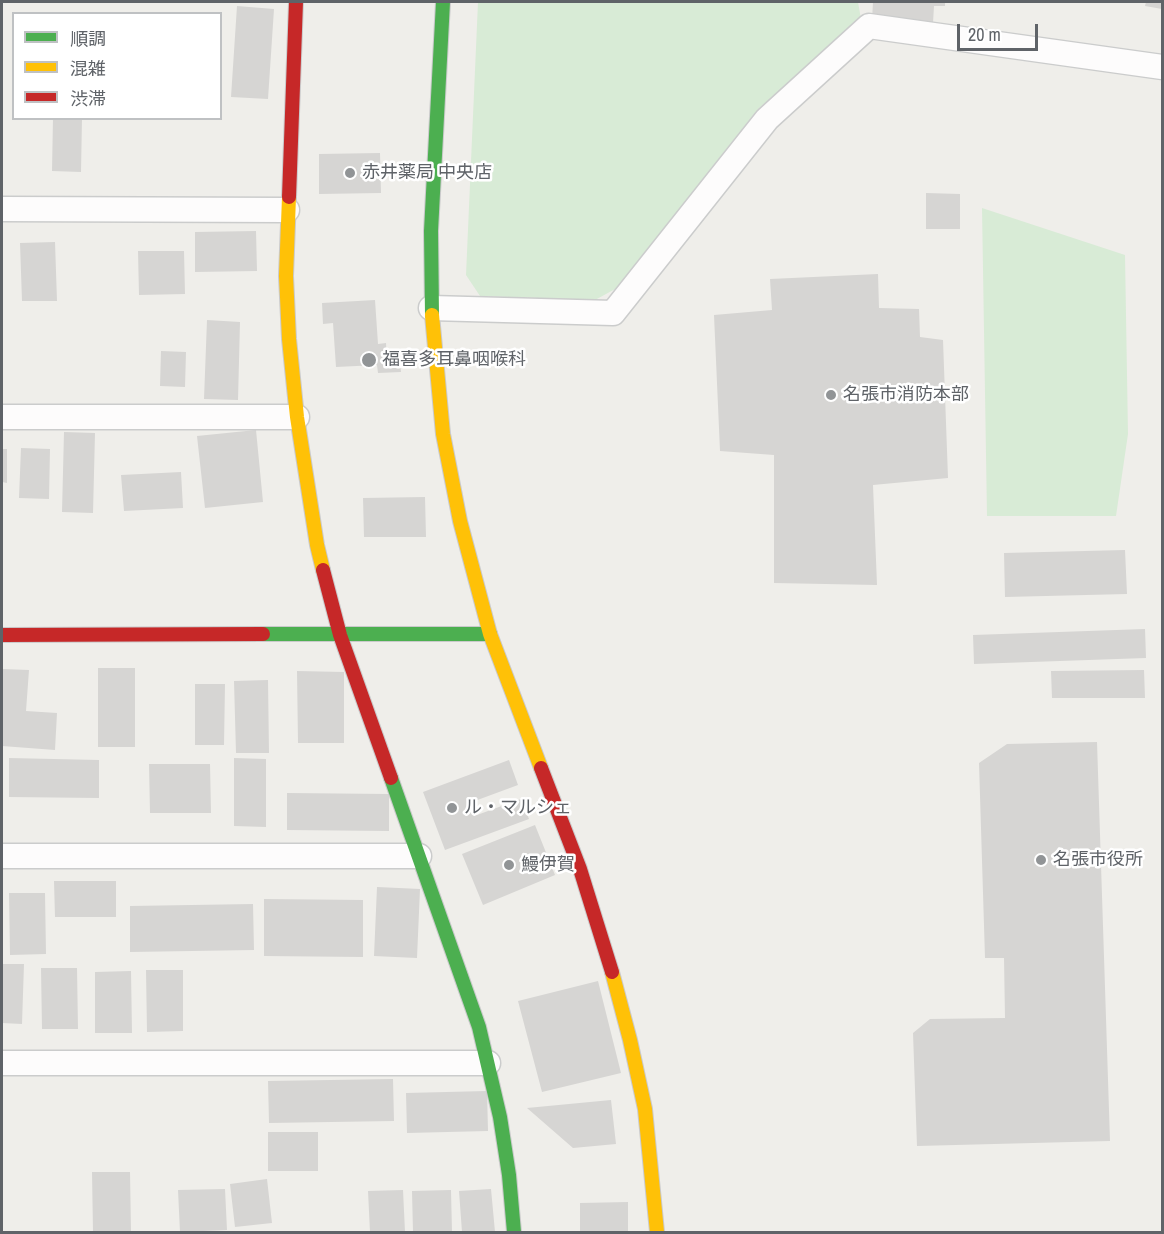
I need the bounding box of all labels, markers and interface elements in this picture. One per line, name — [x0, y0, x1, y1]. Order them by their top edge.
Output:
legend — [12, 12, 222, 120]
scale bar — [960, 12, 1041, 50]
text: 20 m — [968, 22, 1001, 47]
text: 順調 — [70, 26, 106, 51]
text: 混雑 — [70, 56, 106, 81]
text: 渋滞 — [70, 86, 106, 111]
place label: 赤井薬局 中央店 — [362, 162, 492, 184]
marker: 赤井薬局 中央店 — [343, 166, 357, 180]
place label: 福喜多耳鼻咽喉科 — [382, 349, 526, 371]
marker: 福喜多耳鼻咽喉科 — [360, 351, 378, 369]
place label: 名張市消防本部 — [843, 384, 969, 406]
marker: 名張市消防本部 — [824, 388, 838, 402]
place label: ル・マルシェ — [464, 797, 572, 819]
marker: ル・マルシェ — [445, 801, 459, 815]
place label: 名張市役所 — [1053, 849, 1143, 871]
marker: 名張市役所 — [1034, 853, 1048, 867]
place label: 鰻伊賀 — [521, 854, 575, 876]
marker: 鰻伊賀 — [502, 858, 516, 872]

